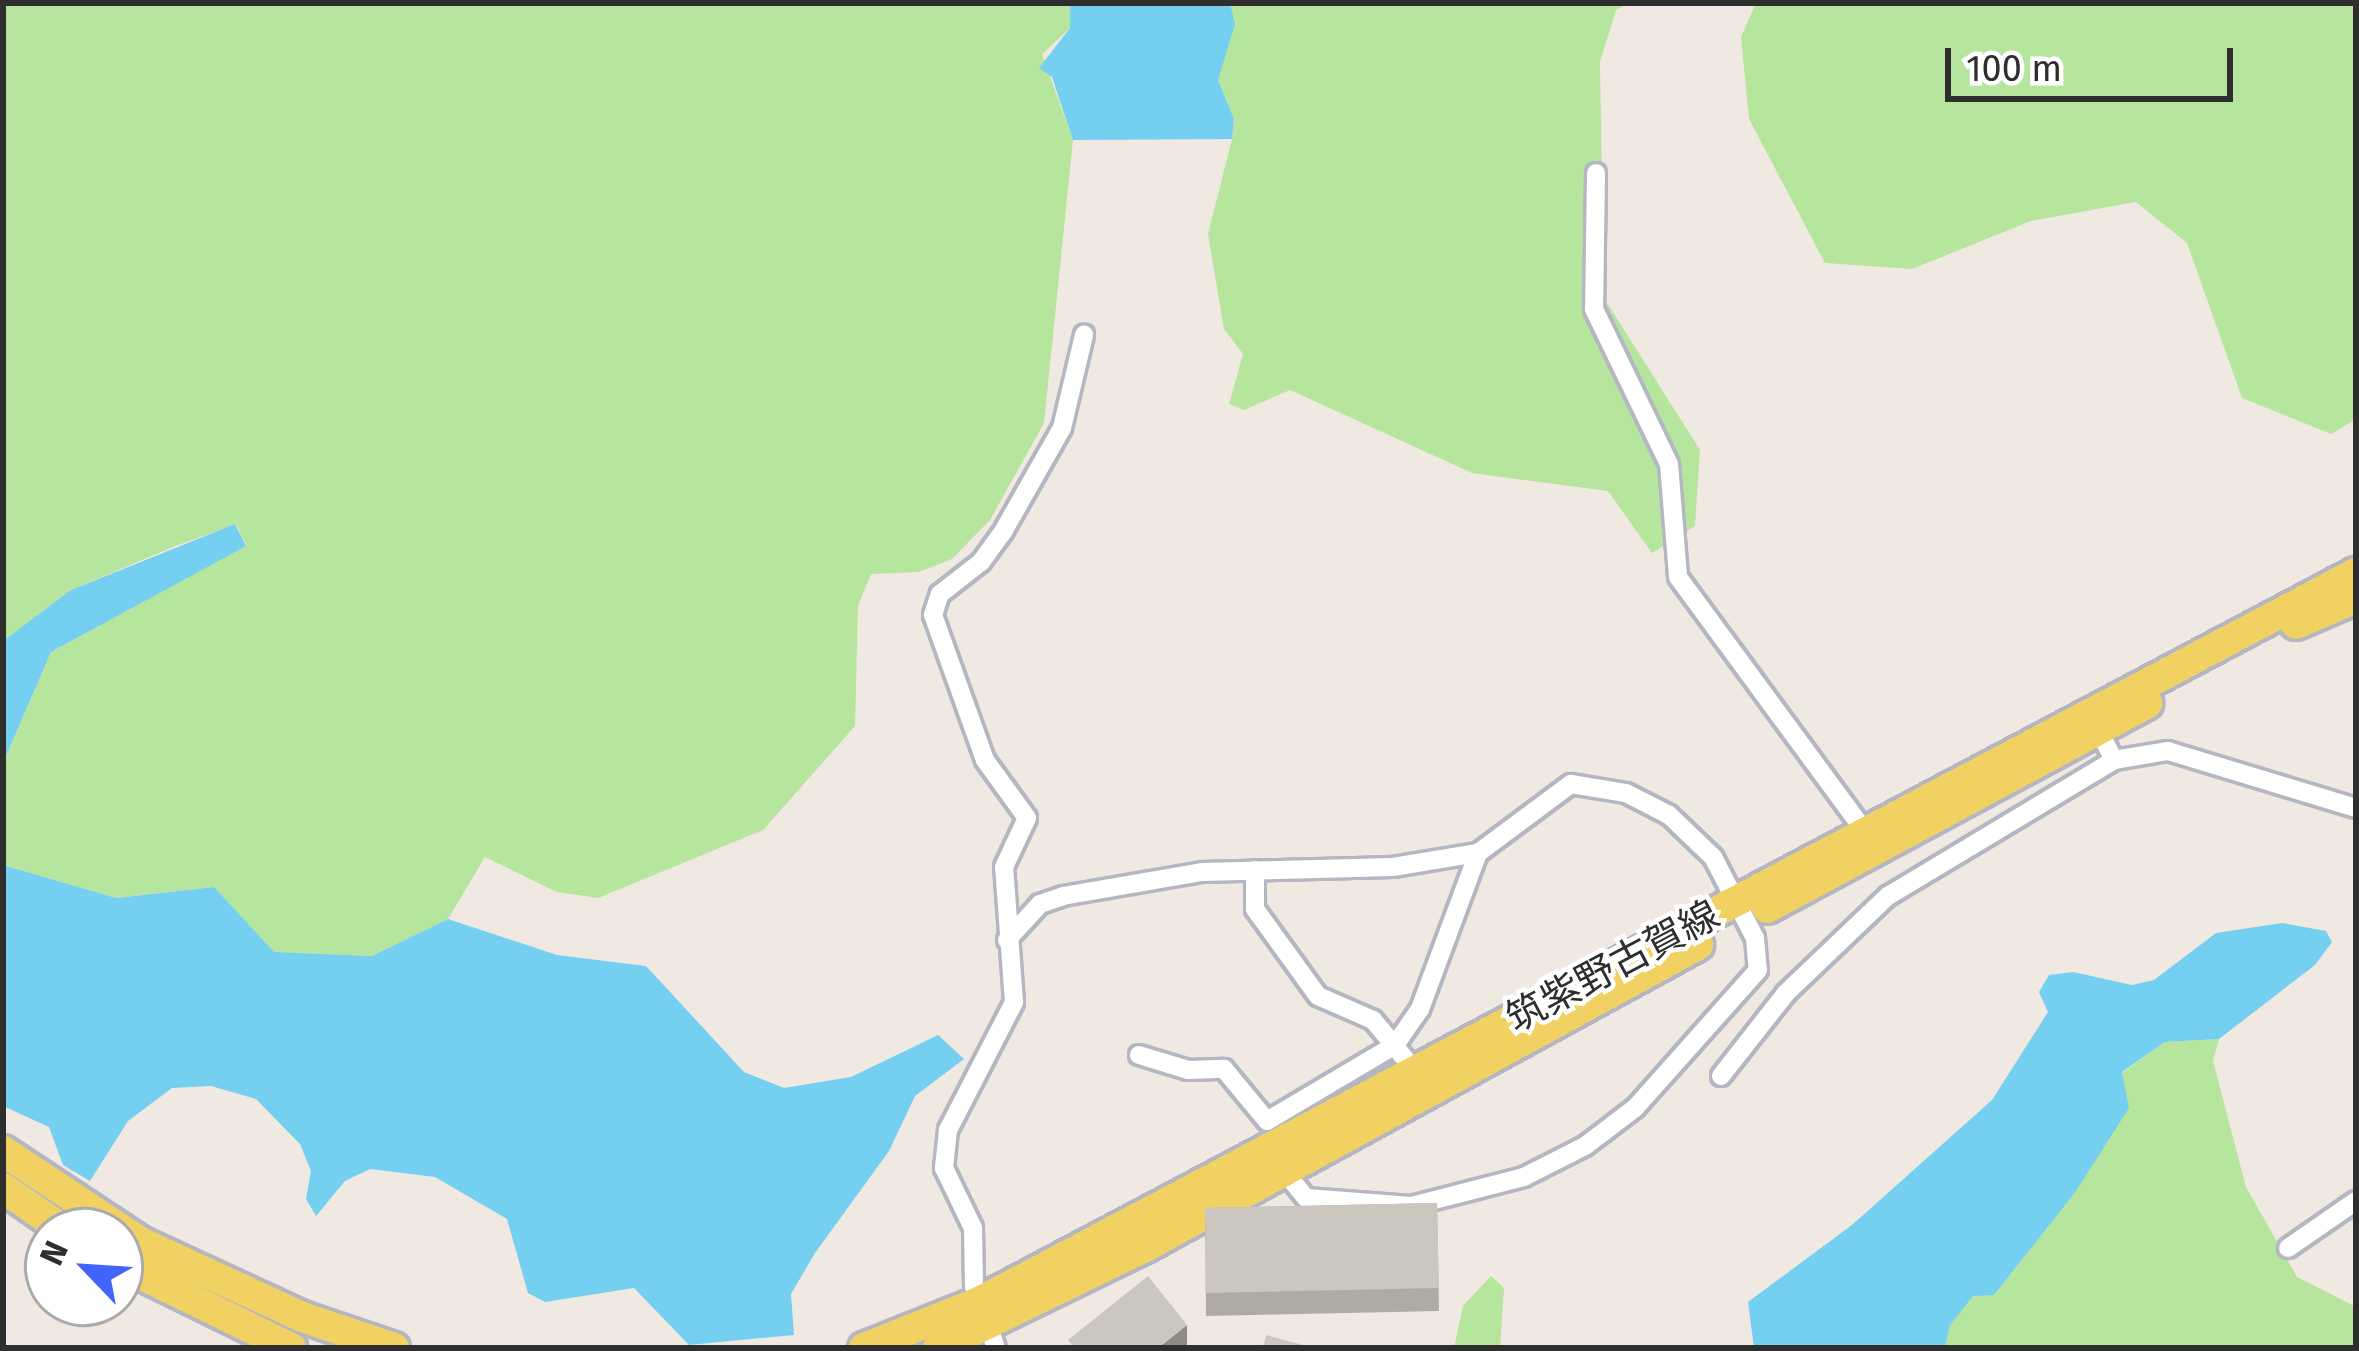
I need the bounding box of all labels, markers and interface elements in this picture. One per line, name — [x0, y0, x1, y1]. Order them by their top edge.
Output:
scale bar — [1951, 24, 2239, 98]
text: 100 m — [1966, 47, 2062, 91]
street label: 筑紫野古賀線 — [1499, 891, 1727, 1043]
north arrow — [24, 1207, 144, 1327]
text: N — [31, 1235, 77, 1271]

